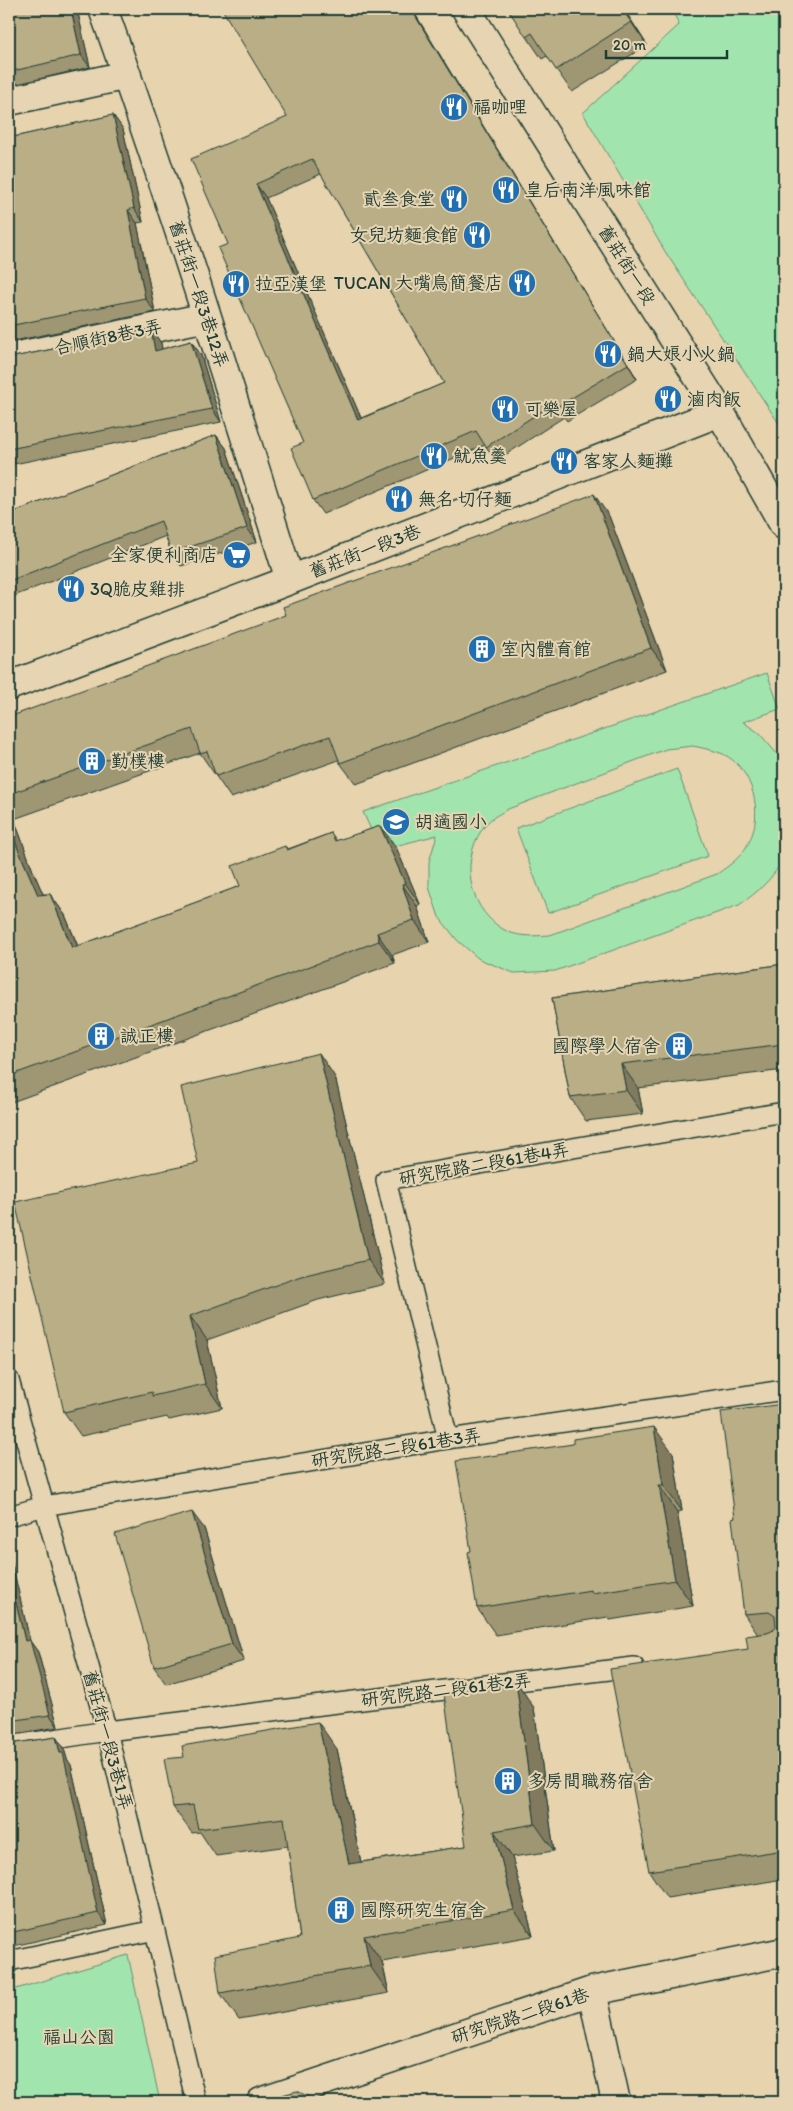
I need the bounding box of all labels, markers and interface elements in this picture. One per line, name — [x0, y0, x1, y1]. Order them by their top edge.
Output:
scale bar — [606, 28, 727, 60]
text: 20 m — [613, 36, 647, 54]
restaurant icon: 福咖哩 — [439, 92, 469, 122]
place label: 福咖哩 — [473, 96, 527, 118]
restaurant icon: 皇后南洋風味館 — [491, 175, 521, 205]
place label: 皇后南洋風味館 — [525, 179, 651, 201]
restaurant icon: 貳叁食堂 — [439, 184, 469, 214]
place label: 貳叁食堂 — [363, 188, 435, 210]
street label: 舊莊街一段3巷12弄 — [165, 218, 233, 370]
restaurant icon: 女兒坊麵食館 — [462, 220, 492, 250]
street label: 舊莊街一段 — [594, 221, 660, 309]
place label: 女兒坊麵食館 — [350, 224, 458, 246]
restaurant icon: TUCAN 大嘴鳥簡餐店 — [507, 268, 537, 298]
restaurant icon: 拉亞漢堡 — [221, 269, 251, 299]
place label: TUCAN 大嘴鳥簡餐店 — [334, 272, 503, 294]
place label: 拉亞漢堡 — [255, 273, 327, 295]
street label: 合順街8巷3弄 — [52, 315, 164, 359]
restaurant icon: 鍋大娘小火鍋 — [593, 339, 623, 369]
place label: 鍋大娘小火鍋 — [627, 343, 735, 365]
restaurant icon: 滷肉飯 — [653, 384, 683, 414]
place label: 滷肉飯 — [687, 388, 741, 410]
restaurant icon: 可樂屋 — [490, 394, 520, 424]
place label: 可樂屋 — [524, 398, 578, 420]
restaurant icon: 魷魚羹 — [419, 441, 449, 471]
place label: 魷魚羹 — [453, 445, 507, 467]
restaurant icon: 客家人麵攤 — [549, 446, 579, 476]
place label: 客家人麵攤 — [583, 450, 673, 472]
restaurant icon: 無名 切仔麵 — [384, 484, 414, 514]
place label: 無名 切仔麵 — [418, 488, 512, 510]
street label: 舊莊街一段3巷 — [306, 520, 424, 582]
supermarket icon: 全家便利商店 — [222, 540, 252, 570]
place label: 全家便利商店 — [110, 544, 218, 566]
restaurant icon: 3Q脆皮雞排 — [56, 574, 86, 604]
place label: 3Q脆皮雞排 — [90, 578, 185, 600]
building icon: 室內體育館 — [467, 634, 497, 664]
place label: 室內體育館 — [501, 638, 591, 660]
building icon: 勤樸樓 — [77, 746, 107, 776]
place label: 勤樸樓 — [111, 750, 165, 772]
school or university icon: 胡適國小 — [381, 807, 411, 837]
place label: 胡適國小 — [415, 811, 487, 833]
building icon: 誠正樓 — [86, 1021, 116, 1051]
place label: 誠正樓 — [120, 1025, 174, 1047]
building icon: 國際學人宿舍 — [664, 1031, 694, 1061]
place label: 國際學人宿舍 — [552, 1035, 660, 1057]
street label: 研究院路二段61巷4弄 — [397, 1138, 571, 1190]
street label: 研究院路二段61巷3弄 — [309, 1424, 483, 1472]
street label: 舊莊街一段3巷1弄 — [79, 1668, 137, 1812]
street label: 研究院路二段61巷2弄 — [360, 1669, 532, 1711]
building icon: 多房間職務宿舍 — [493, 1766, 523, 1796]
place label: 多房間職務宿舍 — [527, 1770, 653, 1792]
building icon: 國際研究生宿舍 — [326, 1895, 356, 1925]
place label: 國際研究生宿舍 — [360, 1899, 486, 1921]
street label: 研究院路二段61巷 — [448, 1983, 592, 2049]
park label: 福山公園 — [43, 2026, 115, 2048]

